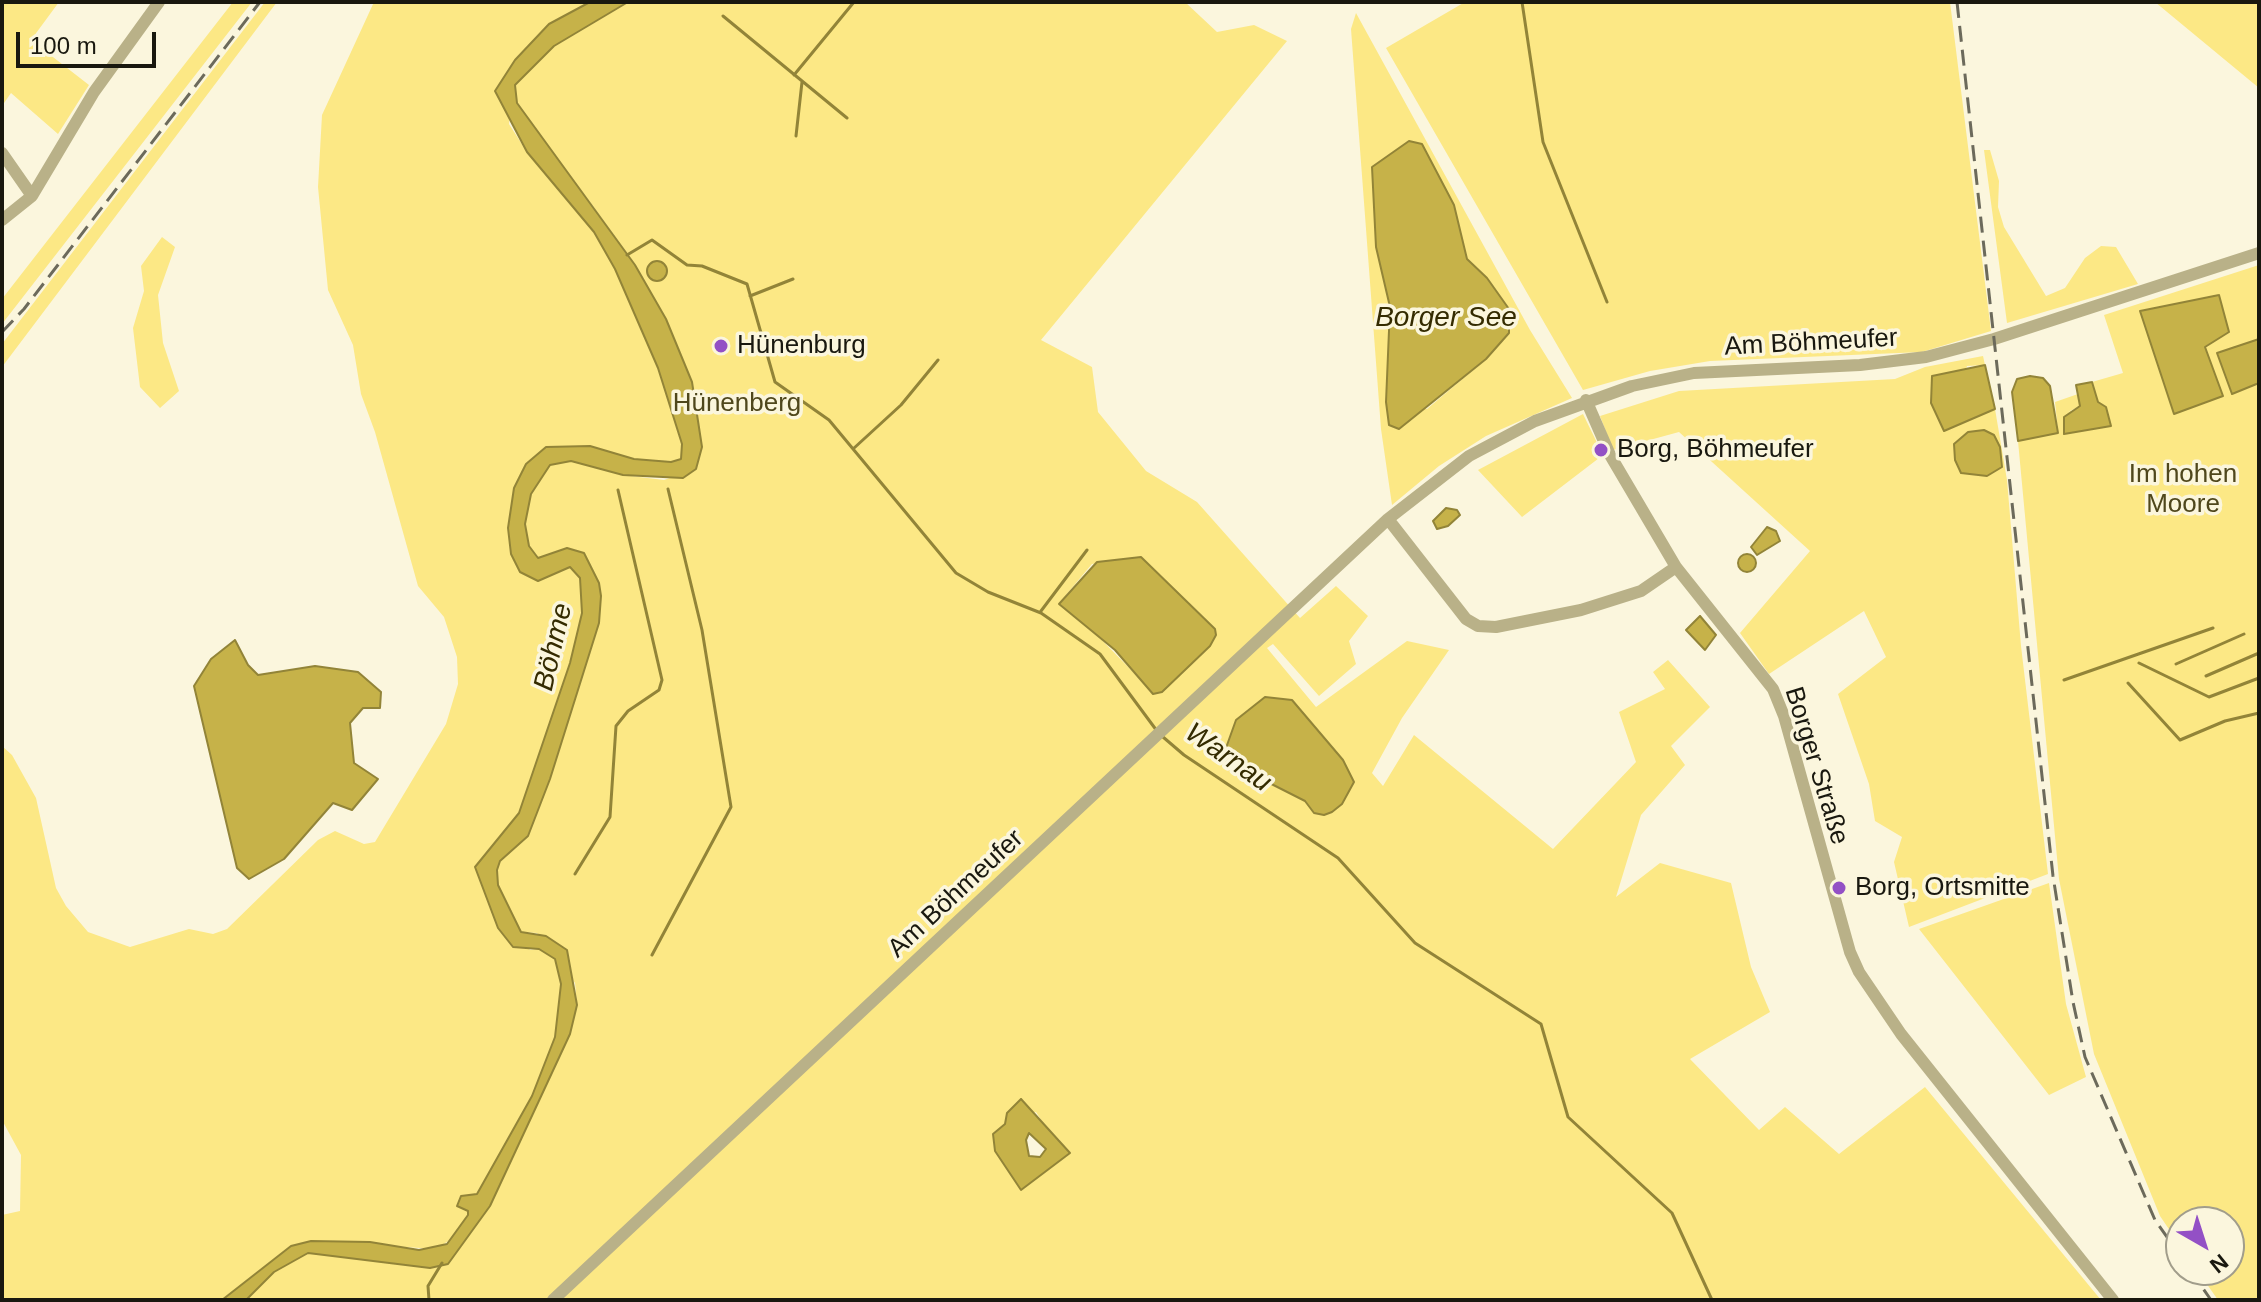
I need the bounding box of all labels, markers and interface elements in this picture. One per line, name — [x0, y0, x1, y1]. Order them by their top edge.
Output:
scale bar — [20, 16, 160, 66]
text: 100 m — [30, 32, 97, 59]
water label: Borger See — [1375, 301, 1517, 335]
street label: Am Böhmeufer — [1724, 323, 1898, 363]
place label: Hünenburg — [737, 330, 866, 362]
marker: Hünenburg — [712, 337, 730, 355]
park label: Hünenberg — [673, 388, 801, 420]
place label: Borg, Böhmeufer — [1617, 434, 1814, 466]
marker: Borg, Böhmeufer — [1592, 441, 1610, 459]
park label: Im hohen Moore — [2129, 459, 2237, 520]
water label: Böhme — [528, 600, 580, 694]
street label: Borger Straße — [1777, 683, 1855, 849]
water label: Warnau — [1178, 716, 1278, 800]
street label: Am Böhmeufer — [882, 823, 1030, 965]
place label: Borg, Ortsmitte — [1855, 872, 2030, 904]
marker: Borg, Ortsmitte — [1830, 879, 1848, 897]
north arrow — [2165, 1206, 2245, 1286]
text: N — [2205, 1249, 2233, 1278]

